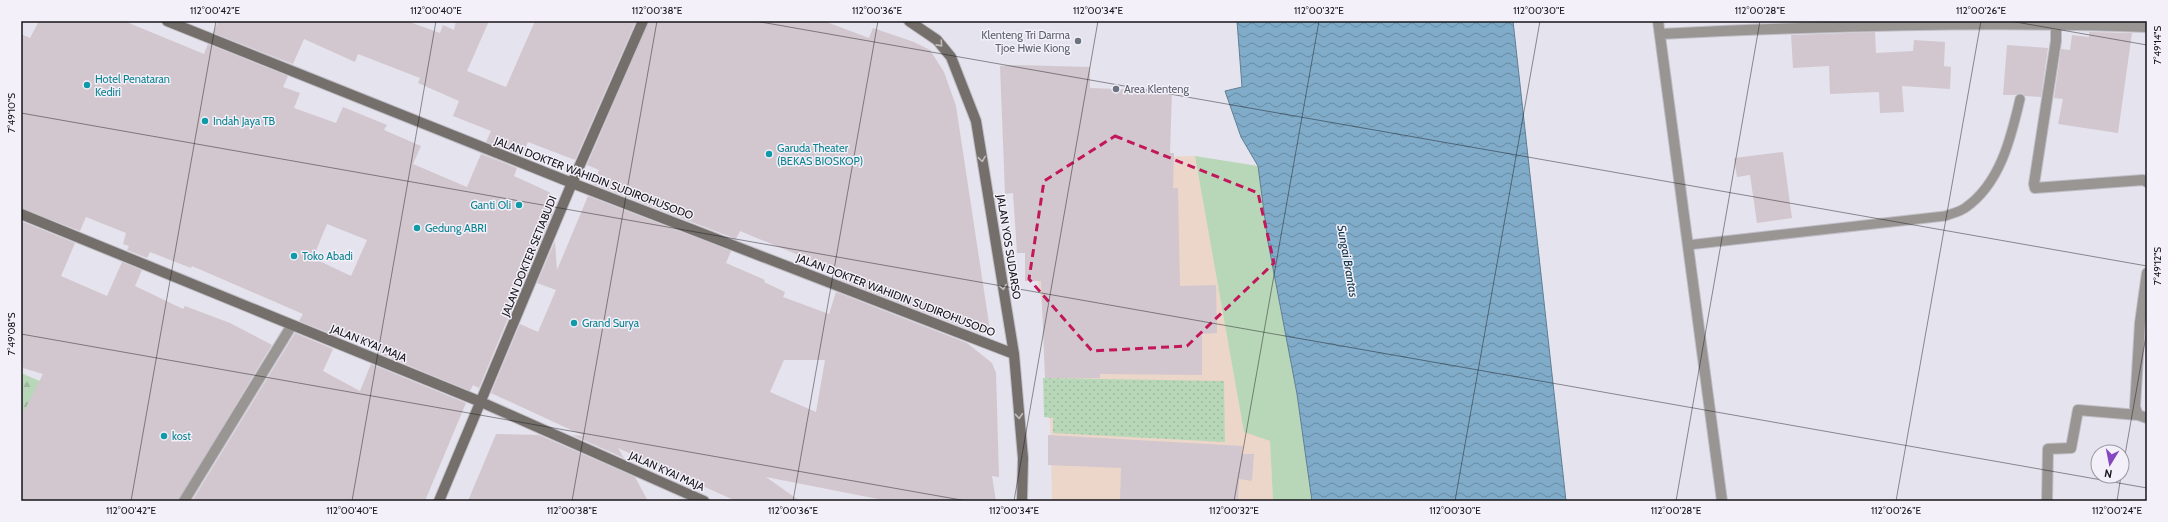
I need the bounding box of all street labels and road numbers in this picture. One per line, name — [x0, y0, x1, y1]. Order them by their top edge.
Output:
street label: JALAN DOKTER WAHIDIN SUDIROHUSODO — [492, 133, 696, 223]
street label: JALAN YOS SUDARSO — [994, 193, 1024, 301]
street label: JALAN DOKTER SETIABUDI — [498, 194, 560, 319]
street label: JALAN DOKTER WAHIDIN SUDIROHUSODO — [794, 250, 998, 340]
street label: JALAN KYAI MAJA — [328, 321, 409, 365]
street label: JALAN KYAI MAJA — [626, 448, 707, 494]

